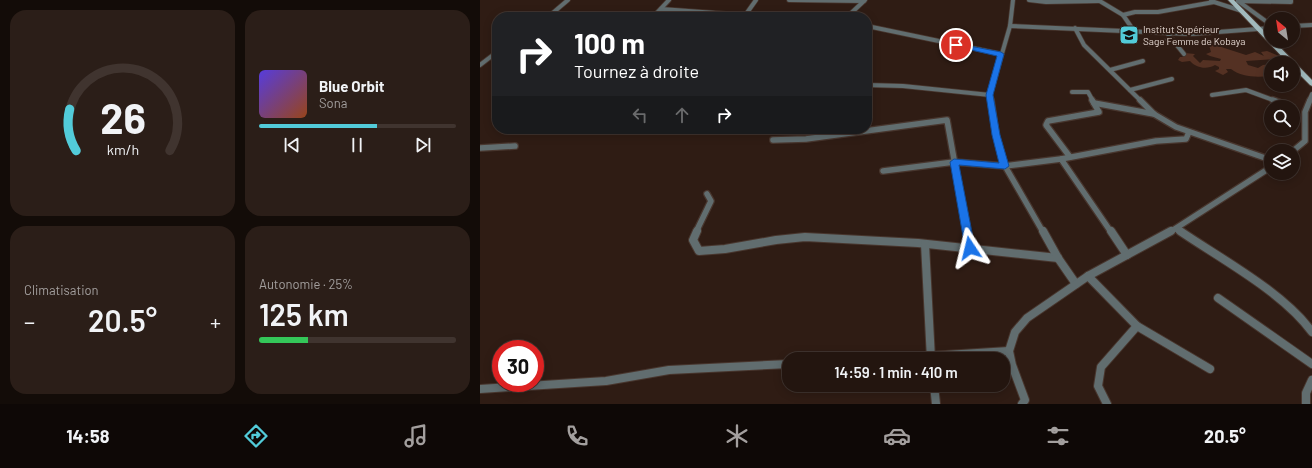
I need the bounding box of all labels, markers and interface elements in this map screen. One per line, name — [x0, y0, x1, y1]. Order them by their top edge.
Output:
north arrow — [1264, 12, 1300, 48]
map controls — [1264, 12, 1300, 180]
place label: Institut Supérieur Sage Femme de Kobaya — [1143, 23, 1245, 47]
school or university icon: Institut Supérieur Sage Femme de Kobaya — [1118, 24, 1140, 46]
text: 100 m — [574, 26, 645, 60]
icon: right — [508, 28, 560, 80]
pin — [939, 28, 973, 62]
icon: arrive — [945, 34, 967, 56]
button: sound — [1264, 56, 1300, 92]
text: Tournez à droite — [574, 60, 699, 82]
text: Blue Orbit — [319, 77, 384, 95]
text: 26 — [100, 92, 145, 142]
text: Sona — [319, 95, 347, 111]
button: search — [1264, 100, 1300, 136]
icon: left — [629, 104, 651, 126]
icon: ahead — [671, 104, 693, 126]
icon: right — [713, 104, 735, 126]
icon: previous — [281, 134, 303, 156]
icon: pause — [346, 134, 368, 156]
icon: next — [412, 134, 434, 156]
text: km/h — [106, 140, 139, 157]
button: layers — [1264, 144, 1300, 180]
position arrow — [949, 227, 991, 269]
text: Autonomie · 25% — [259, 276, 353, 292]
text: Climatisation — [24, 282, 99, 298]
text: 125 km — [259, 296, 349, 332]
text: 20.5° — [88, 302, 157, 338]
text: − — [24, 308, 35, 334]
text: + — [210, 308, 221, 334]
speed limit sign: 30 — [492, 340, 544, 392]
text: 14:59 · 1 min · 410 m — [834, 363, 958, 381]
icon: directions — [242, 422, 270, 450]
icon: music — [402, 422, 430, 450]
icon: phone — [563, 422, 591, 450]
icon: climate — [723, 422, 751, 450]
icon: car — [883, 422, 911, 450]
icon: filters — [1044, 422, 1072, 450]
text: 14:58 — [66, 425, 109, 447]
text: 20.5° — [1204, 425, 1246, 447]

